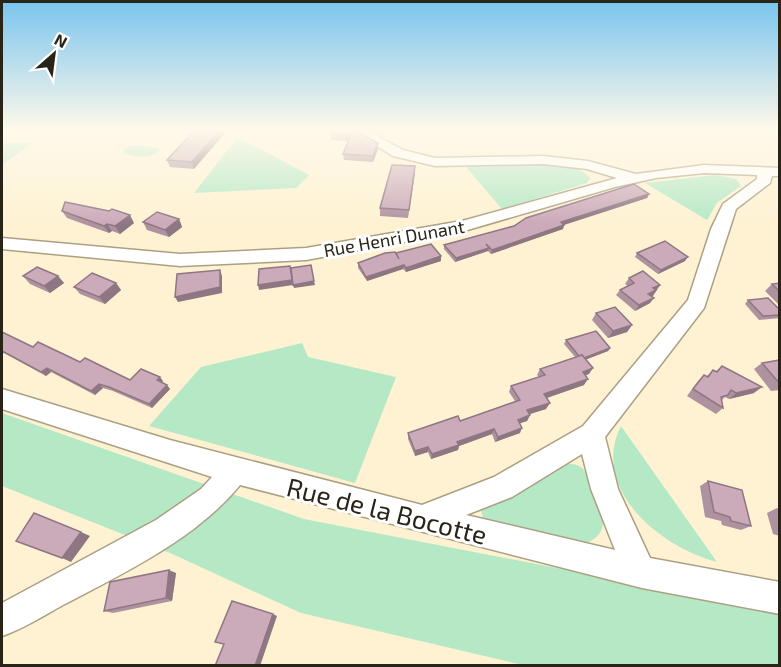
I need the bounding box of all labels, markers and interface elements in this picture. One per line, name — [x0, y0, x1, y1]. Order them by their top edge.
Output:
north arrow — [24, 24, 84, 84]
text: N — [52, 29, 71, 51]
street label: Rue Henri Dunant — [322, 215, 466, 261]
street label: Rue de la Bocotte — [284, 470, 490, 550]

